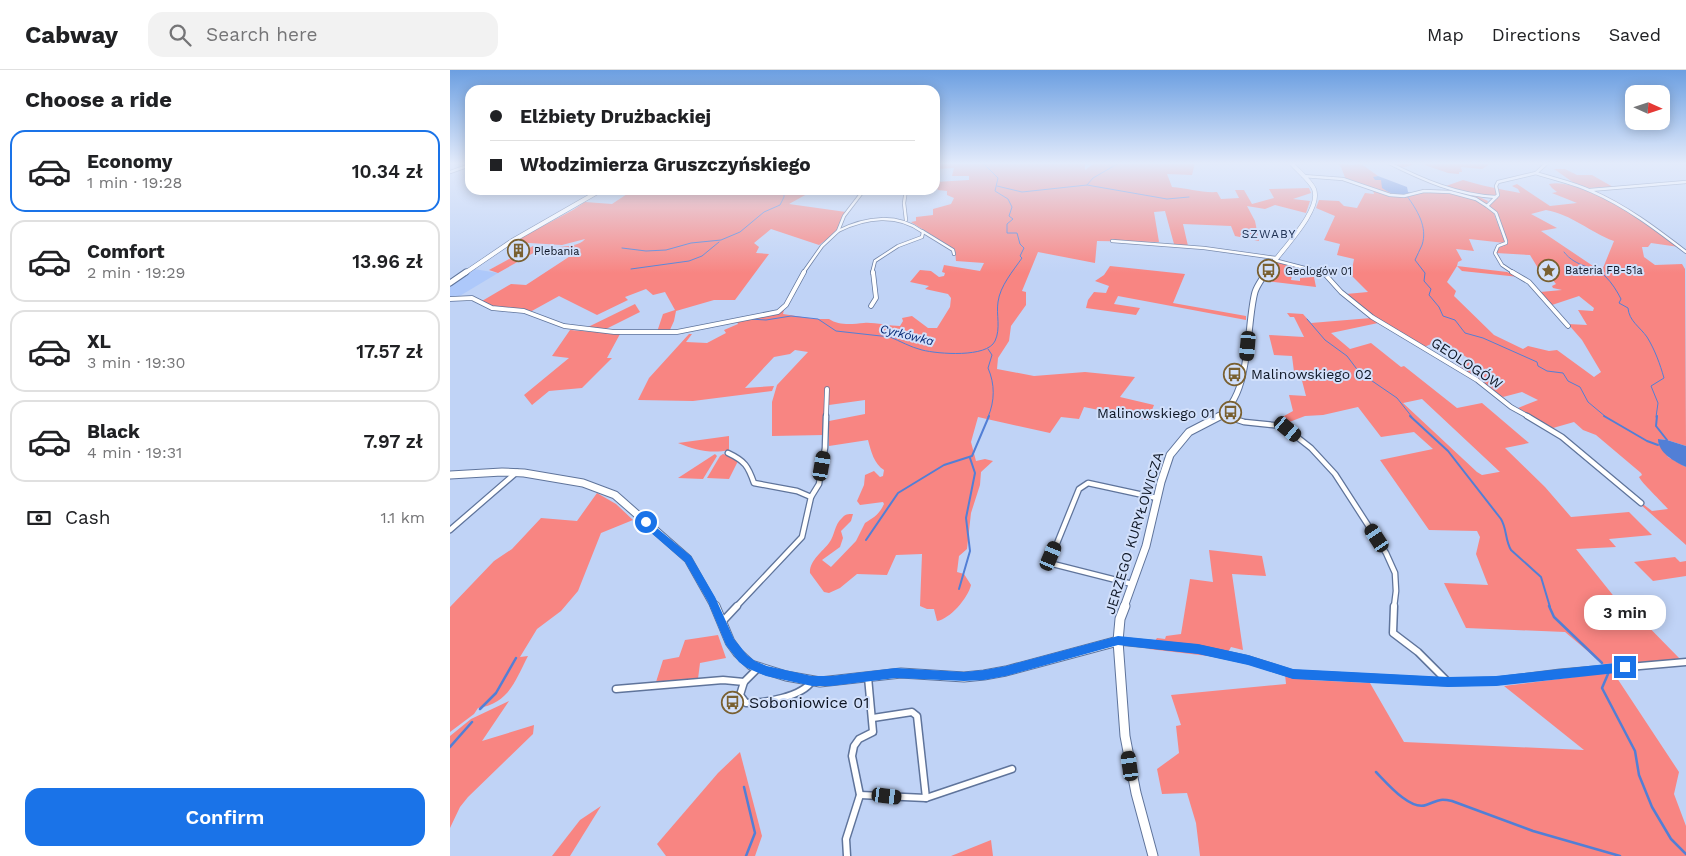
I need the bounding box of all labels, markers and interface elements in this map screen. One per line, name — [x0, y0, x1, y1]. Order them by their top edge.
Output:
search box — [148, 12, 498, 57]
text: Cabway — [25, 21, 118, 49]
icon: search — [166, 21, 194, 49]
text: Search here — [206, 23, 317, 46]
text: Map — [1427, 24, 1464, 45]
text: Directions — [1492, 24, 1581, 45]
text: Saved — [1609, 24, 1661, 45]
north arrow — [1625, 85, 1670, 130]
map controls — [1625, 85, 1670, 130]
text: Choose a ride — [25, 87, 172, 112]
text: Elżbiety Drużbackiej — [520, 105, 711, 128]
icon: car — [27, 149, 72, 194]
text: Economy — [87, 150, 172, 173]
text: Włodzimierza Gruszczyńskiego — [520, 153, 811, 176]
text: 10.34 zł — [352, 160, 423, 183]
text: 1 min · 19:28 — [87, 173, 182, 192]
district label: SZWABY — [1242, 227, 1296, 241]
icon: car — [27, 239, 72, 284]
building icon: Plebania — [506, 239, 530, 263]
text: Comfort — [87, 240, 165, 263]
place label: Plebania — [534, 245, 580, 258]
text: 13.96 zł — [352, 250, 423, 273]
place icon: Bateria FB-51a — [1537, 258, 1561, 282]
bus stop icon: Geologów 01 — [1257, 259, 1281, 283]
text: 2 min · 19:29 — [87, 263, 185, 282]
place label: Bateria FB-51a — [1565, 264, 1643, 277]
place label: Geologów 01 — [1285, 265, 1352, 278]
water label: Cyrkówka — [879, 322, 936, 349]
icon: car — [27, 329, 72, 374]
text: XL — [87, 330, 111, 353]
car — [1239, 330, 1256, 362]
street label: GEOLOGÓW — [1428, 334, 1506, 392]
text: 17.57 zł — [356, 340, 423, 363]
text: 3 min · 19:30 — [87, 353, 186, 372]
bus stop icon: Malinowskiego 02 — [1223, 362, 1247, 386]
place label: Malinowskiego 02 — [1251, 366, 1372, 382]
bus stop icon: Malinowskiego 01 — [1219, 401, 1243, 425]
place label: Malinowskiego 01 — [1097, 405, 1215, 421]
car — [1271, 414, 1304, 444]
icon: car — [27, 419, 72, 464]
text: Black — [87, 420, 140, 443]
text: 7.97 zł — [364, 430, 423, 453]
text: 4 min · 19:31 — [87, 443, 182, 462]
car — [812, 450, 831, 482]
street label: JERZEGO KURYŁOWICZA — [1102, 450, 1166, 616]
icon: cash — [25, 504, 53, 532]
text: Cash — [65, 506, 111, 529]
text: 1.1 km — [380, 508, 425, 527]
route start — [635, 511, 657, 533]
car — [1362, 521, 1391, 555]
car — [1038, 539, 1063, 573]
callout: 3 min — [1584, 594, 1666, 630]
text: 3 min — [1603, 603, 1647, 622]
route end — [1614, 656, 1636, 678]
bus stop icon: Soboniowice 01 — [721, 690, 745, 714]
place label: Soboniowice 01 — [749, 693, 869, 712]
car — [1120, 750, 1139, 782]
car — [871, 787, 902, 805]
button: Confirm — [25, 788, 425, 846]

